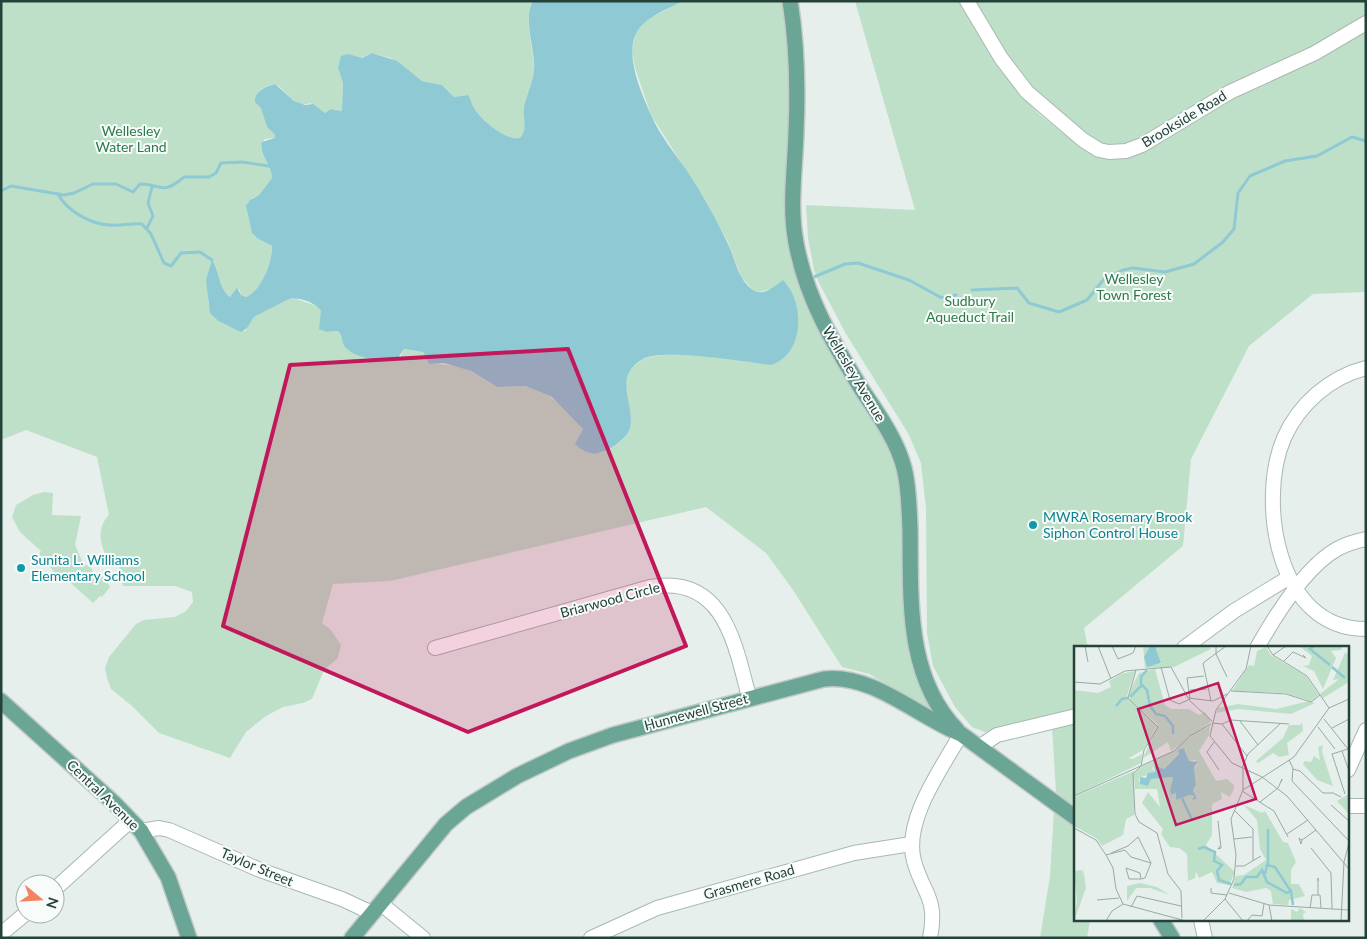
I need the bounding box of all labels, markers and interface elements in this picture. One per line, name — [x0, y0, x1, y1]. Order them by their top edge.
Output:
street label: Brookside Road — [1138, 87, 1229, 151]
park label: Wellesley Water Land — [95, 122, 167, 155]
park label: Wellesley Town Forest — [1096, 270, 1172, 303]
park label: Sudbury Aqueduct Trail — [926, 292, 1014, 325]
street label: Wellesley Avenue — [819, 323, 890, 424]
place label: MWRA Rosemary Brook Siphon Control House — [1043, 508, 1193, 541]
marker: MWRA Rosemary Brook Siphon Control House — [1027, 519, 1039, 531]
place label: Sunita L. Williams Elementary School — [31, 551, 145, 584]
marker: Sunita L. Williams Elementary School — [15, 562, 27, 574]
street label: Briarwood Circle — [558, 578, 662, 621]
inset map — [1074, 646, 1350, 922]
street label: Hunnewell Street — [642, 690, 750, 734]
street label: Central Avenue — [64, 756, 143, 833]
street label: Taylor Street — [218, 844, 296, 889]
street label: Grasmere Road — [701, 860, 796, 903]
north arrow — [15, 874, 65, 924]
text: N — [43, 895, 63, 911]

